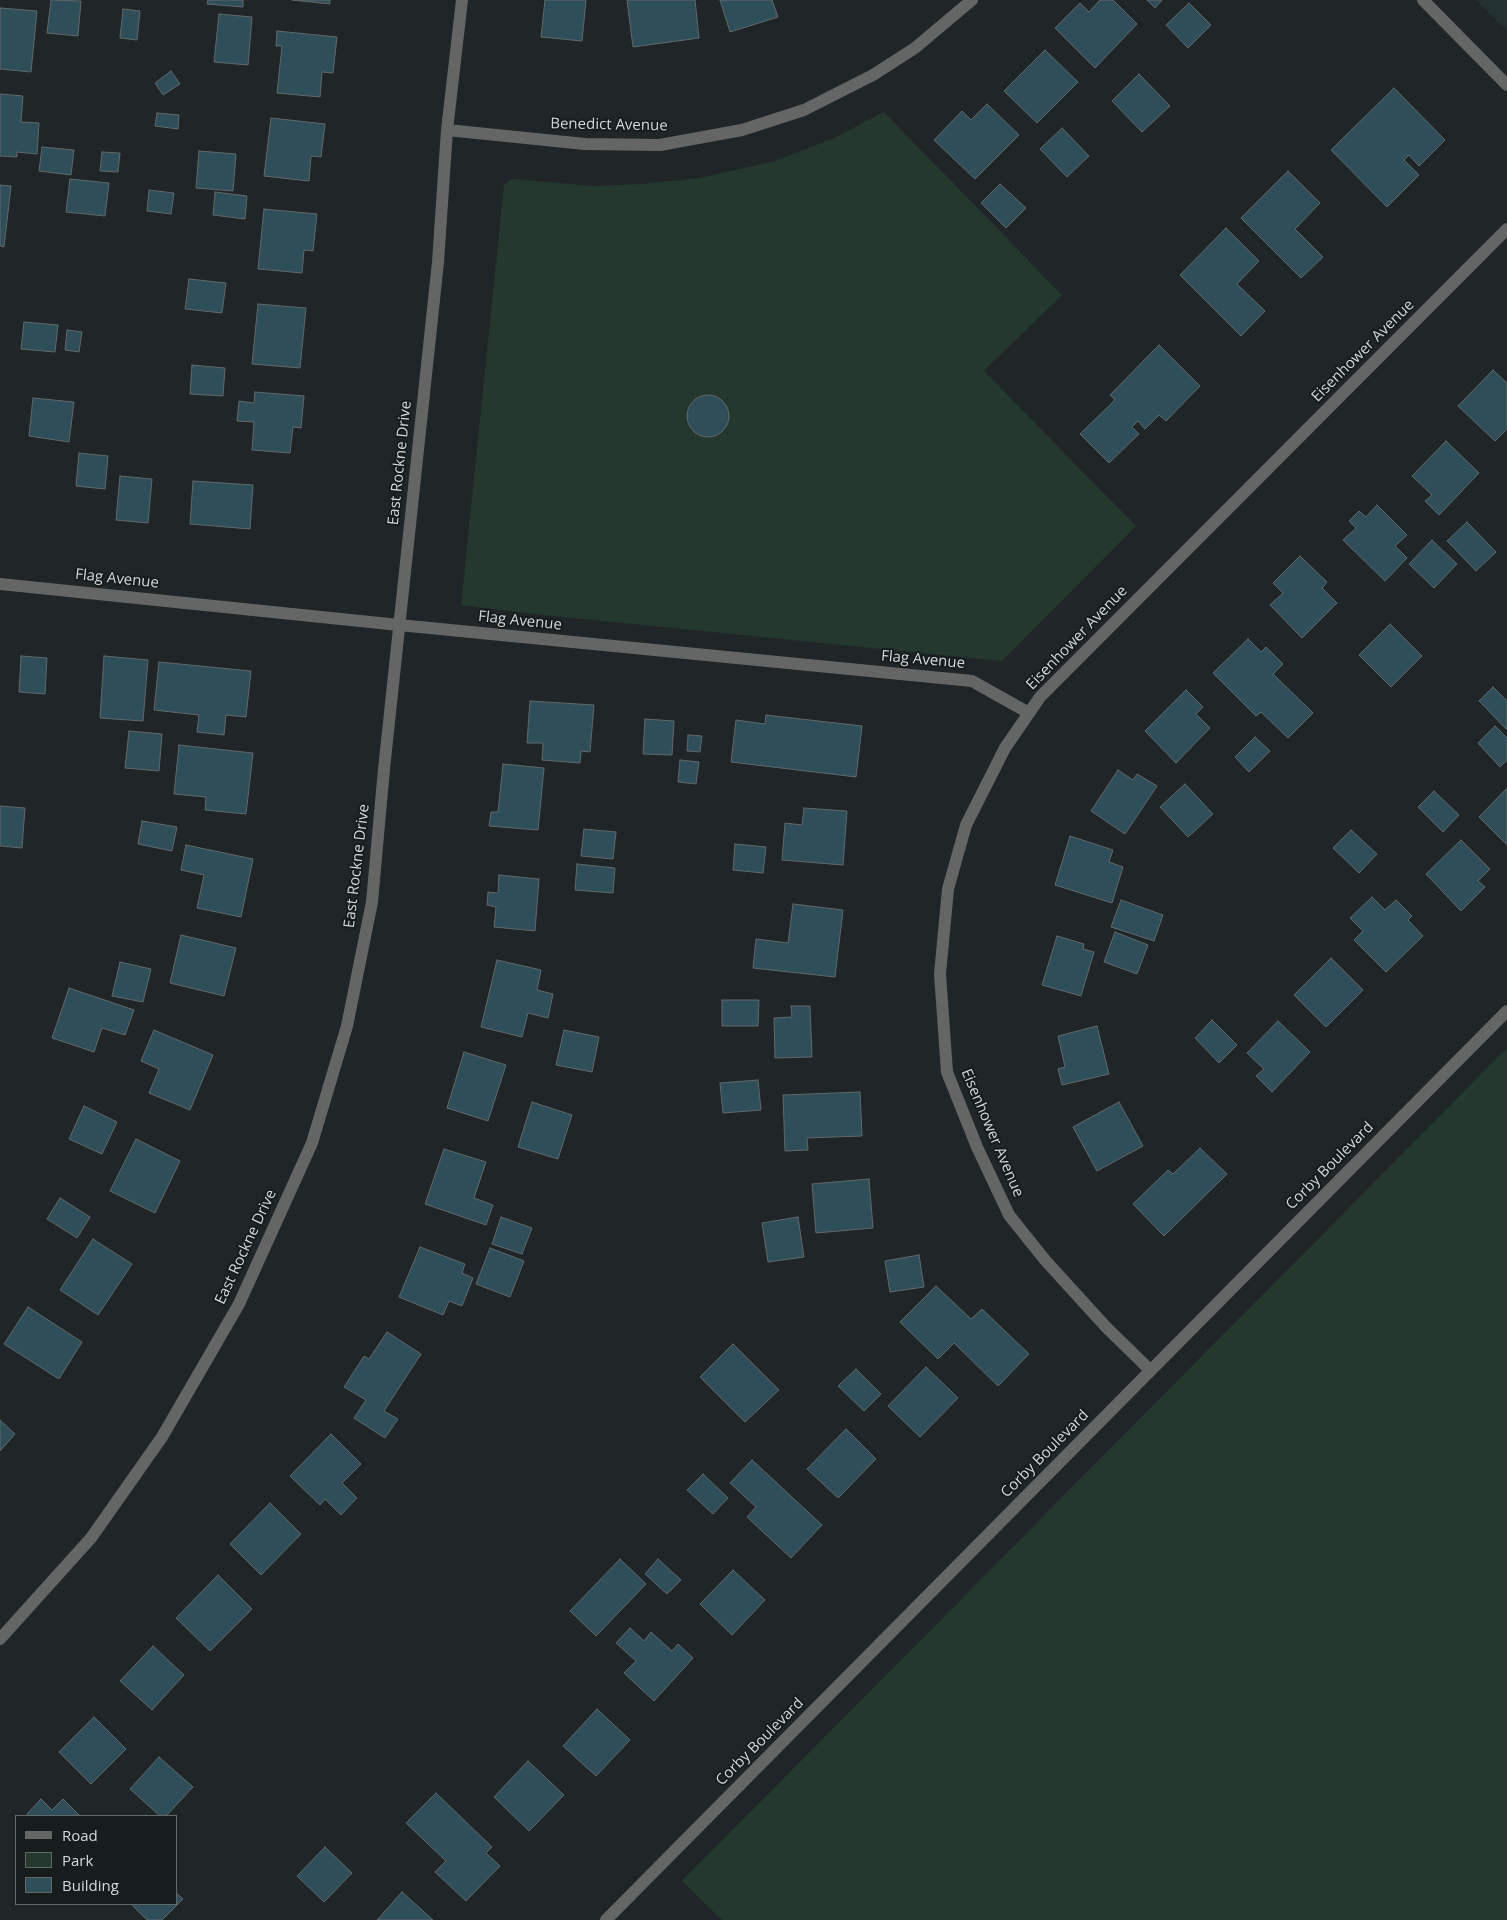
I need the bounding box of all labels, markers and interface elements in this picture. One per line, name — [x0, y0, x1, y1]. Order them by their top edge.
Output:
street label: Benedict Avenue — [550, 115, 668, 135]
street label: Eisenhower Avenue — [1308, 296, 1418, 406]
street label: East Rockne Drive — [385, 400, 415, 526]
street label: Flag Avenue — [74, 566, 160, 592]
street label: Eisenhower Avenue — [1023, 582, 1131, 694]
street label: Flag Avenue — [477, 608, 563, 634]
street label: Flag Avenue — [880, 647, 966, 673]
street label: East Rockne Drive — [340, 803, 374, 929]
street label: Eisenhower Avenue — [957, 1066, 1027, 1200]
street label: Corby Boulevard — [1282, 1118, 1378, 1214]
street label: East Rockne Drive — [212, 1187, 280, 1307]
street label: Corby Boulevard — [997, 1406, 1093, 1502]
street label: Corby Boulevard — [712, 1694, 808, 1790]
legend — [15, 1815, 178, 1905]
text: Road — [62, 1825, 98, 1845]
text: Park — [62, 1850, 93, 1870]
text: Building — [62, 1875, 119, 1895]

